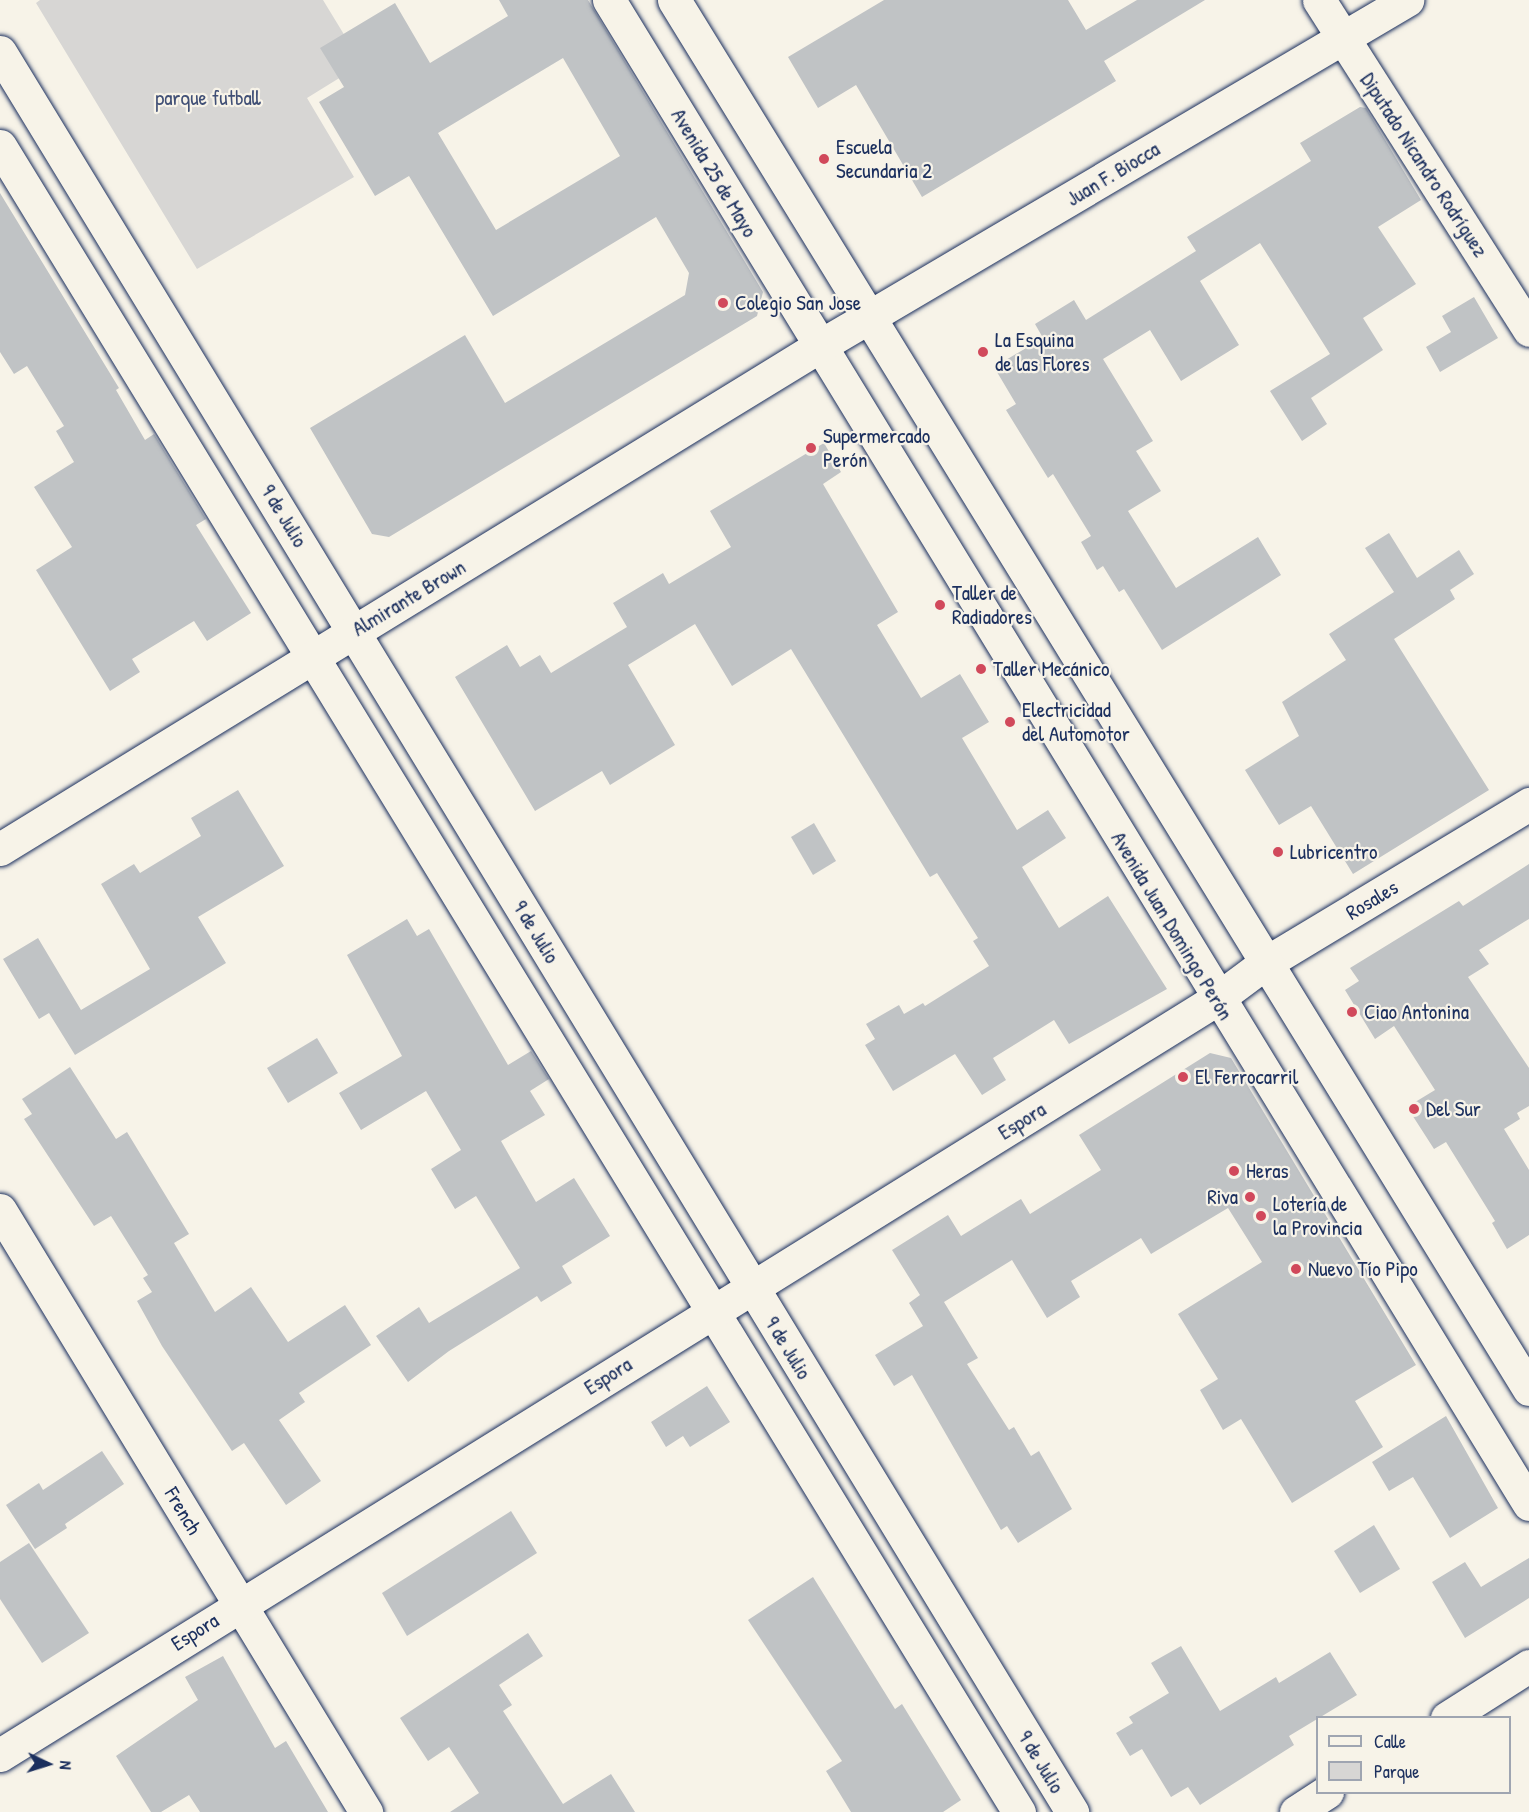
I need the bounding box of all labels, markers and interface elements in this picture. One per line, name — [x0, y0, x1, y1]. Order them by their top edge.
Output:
street label: Diputado Nicandro Rodríguez — [1355, 68, 1493, 262]
park label: parque futball — [155, 85, 261, 111]
street label: Avenida 25 de Mayo — [666, 104, 762, 242]
place label: Escuela Secundaria 2 — [836, 134, 932, 184]
street label: Juan F. Biocca — [1062, 136, 1164, 212]
marker: Escuela Secundaria 2 — [817, 152, 831, 166]
place label: Colegio San Jose — [735, 290, 861, 316]
marker: Colegio San Jose — [716, 296, 730, 310]
place label: La Esquina de las Flores — [995, 327, 1090, 377]
marker: La Esquina de las Flores — [976, 345, 990, 359]
place label: Supermercado Perón — [823, 423, 930, 473]
marker: Supermercado Perón — [804, 441, 818, 455]
street label: 9 de Julio — [255, 480, 313, 552]
street label: Almirante Brown — [348, 554, 470, 642]
place label: Taller de Radiadores — [952, 580, 1032, 630]
marker: Taller de Radiadores — [933, 598, 947, 612]
place label: Taller Mecánico — [993, 656, 1109, 682]
marker: Taller Mecánico — [974, 662, 988, 676]
place label: Electricidad del Automotor — [1022, 697, 1130, 747]
marker: Electricidad del Automotor — [1003, 715, 1017, 729]
street label: Avenida Juan Domingo Perón — [1106, 827, 1238, 1025]
place label: Lubricentro — [1290, 839, 1377, 865]
marker: Lubricentro — [1271, 845, 1285, 859]
street label: Rosales — [1341, 875, 1403, 925]
street label: 9 de Julio — [507, 896, 565, 968]
place label: Ciao Antonina — [1364, 999, 1469, 1025]
marker: Ciao Antonina — [1345, 1005, 1359, 1019]
place label: El Ferrocarril — [1195, 1064, 1298, 1090]
marker: El Ferrocarril — [1176, 1070, 1190, 1084]
place label: Del Sur — [1426, 1096, 1481, 1122]
street label: Espora — [994, 1097, 1050, 1145]
marker: Del Sur — [1407, 1102, 1421, 1116]
place label: Heras — [1246, 1158, 1289, 1184]
marker: Heras — [1227, 1164, 1241, 1178]
place label: Riva — [1207, 1184, 1238, 1210]
marker: Riva — [1243, 1190, 1257, 1204]
place label: Lotería de la Provincia — [1273, 1191, 1362, 1241]
marker: Lotería de la Provincia — [1254, 1209, 1268, 1223]
place label: Nuevo Tío Pipo — [1308, 1256, 1418, 1282]
marker: Nuevo Tío Pipo — [1289, 1262, 1303, 1276]
street label: 9 de Julio — [759, 1312, 817, 1384]
street label: Espora — [580, 1352, 636, 1400]
street label: French — [159, 1483, 207, 1539]
street label: Espora — [167, 1608, 223, 1656]
legend — [1316, 1716, 1511, 1794]
street label: 9 de Julio — [1012, 1726, 1070, 1798]
text: Calle — [1374, 1729, 1406, 1754]
north arrow — [18, 1734, 78, 1794]
text: Parque — [1374, 1759, 1419, 1784]
text: N — [55, 1760, 77, 1770]

